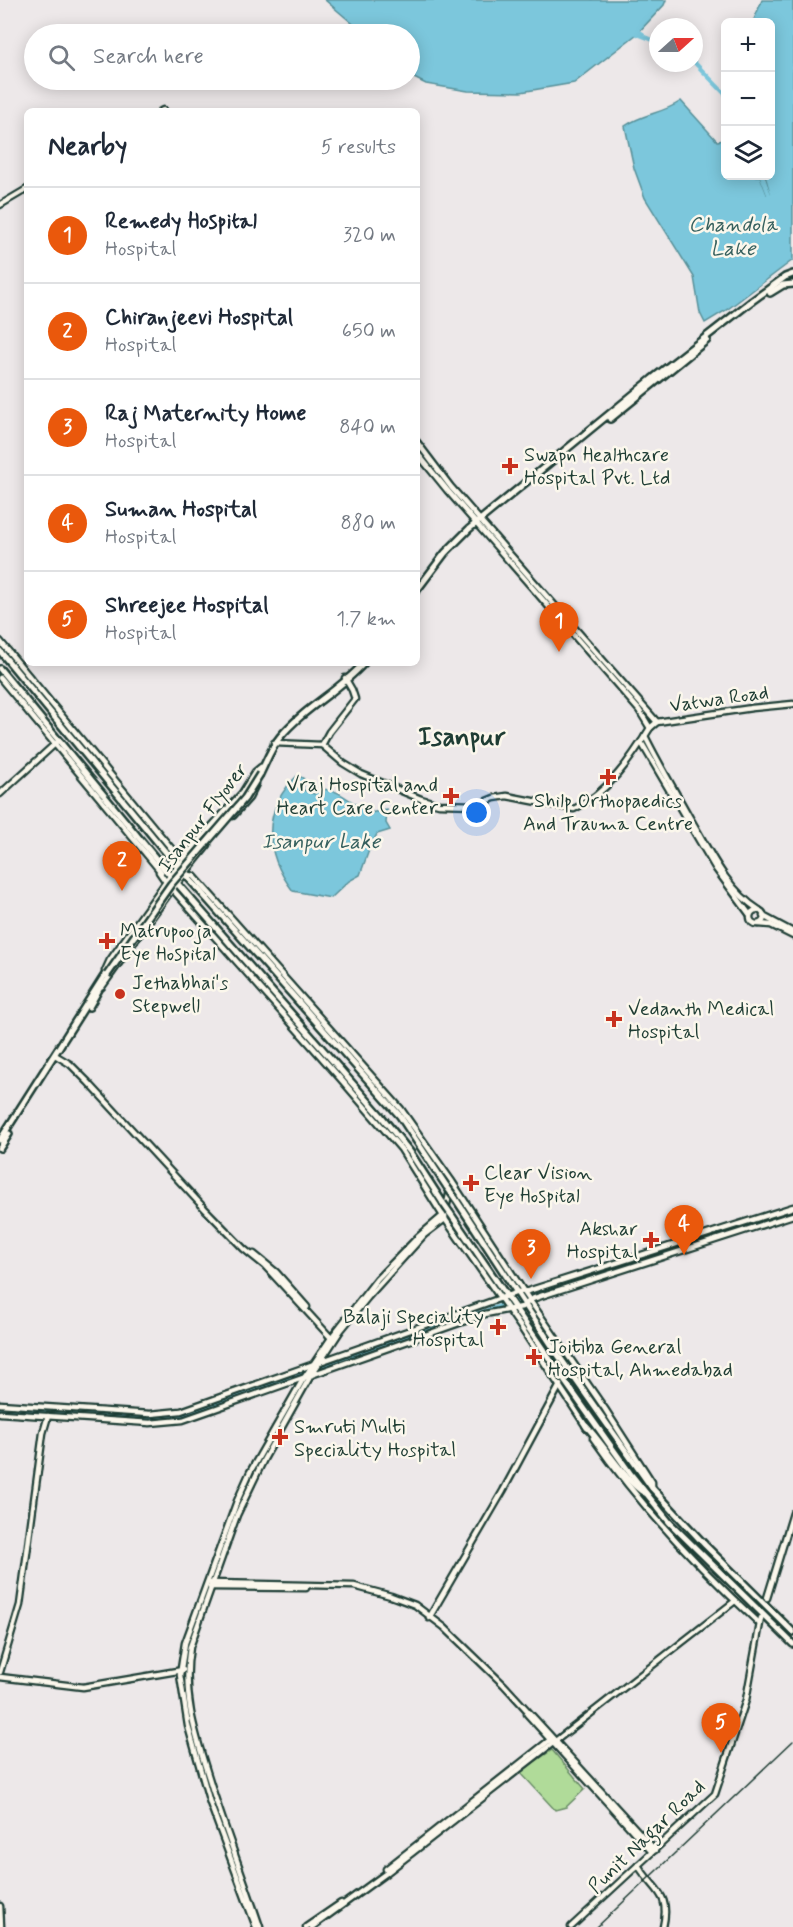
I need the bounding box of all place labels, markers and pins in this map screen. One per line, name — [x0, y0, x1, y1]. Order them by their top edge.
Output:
place label: Swapn Healthcare Hospital Pvt. Ltd — [524, 442, 670, 492]
marker: Swapn Healthcare Hospital Pvt. Ltd — [501, 457, 519, 475]
pin: 1 — [540, 602, 578, 652]
marker: Shilp Orthopaedics And Trauma Centre — [599, 768, 617, 786]
place label: Vraj Hospital and Heart Care Center — [276, 772, 439, 822]
marker: Vraj Hospital and Heart Care Center — [442, 787, 460, 805]
place label: Shilp Orthopaedics And Trauma Centre — [523, 788, 693, 838]
pin: 2 — [102, 842, 142, 891]
place label: Matrupooja Eye Hospital — [120, 918, 216, 968]
marker: Matrupooja Eye Hospital — [98, 932, 116, 950]
place label: Jethabhai's Stepwell — [132, 970, 229, 1020]
marker: Jethabhai's Stepwell — [113, 987, 127, 1001]
place label: Vedanth Medical Hospital — [628, 996, 774, 1046]
marker: Vedanth Medical Hospital — [605, 1010, 623, 1028]
place label: Clear Vision Eye Hospital — [484, 1160, 593, 1210]
marker: Clear Vision Eye Hospital — [462, 1174, 480, 1192]
pin: 4 — [664, 1206, 704, 1255]
place label: Akshar Hospital — [567, 1216, 638, 1266]
pin: 3 — [512, 1230, 550, 1279]
marker: Akshar Hospital — [642, 1231, 660, 1249]
place label: Balaji Speciality Hospital — [343, 1304, 484, 1354]
marker: Balaji Speciality Hospital — [489, 1318, 507, 1336]
place label: Joitiba General Hospital, Ahmedabad — [548, 1334, 733, 1384]
marker: Joitiba General Hospital, Ahmedabad — [525, 1348, 543, 1366]
place label: Smruti Multi Speciality Hospital — [294, 1414, 456, 1464]
marker: Smruti Multi Speciality Hospital — [271, 1428, 289, 1446]
pin: 5 — [702, 1704, 740, 1753]

